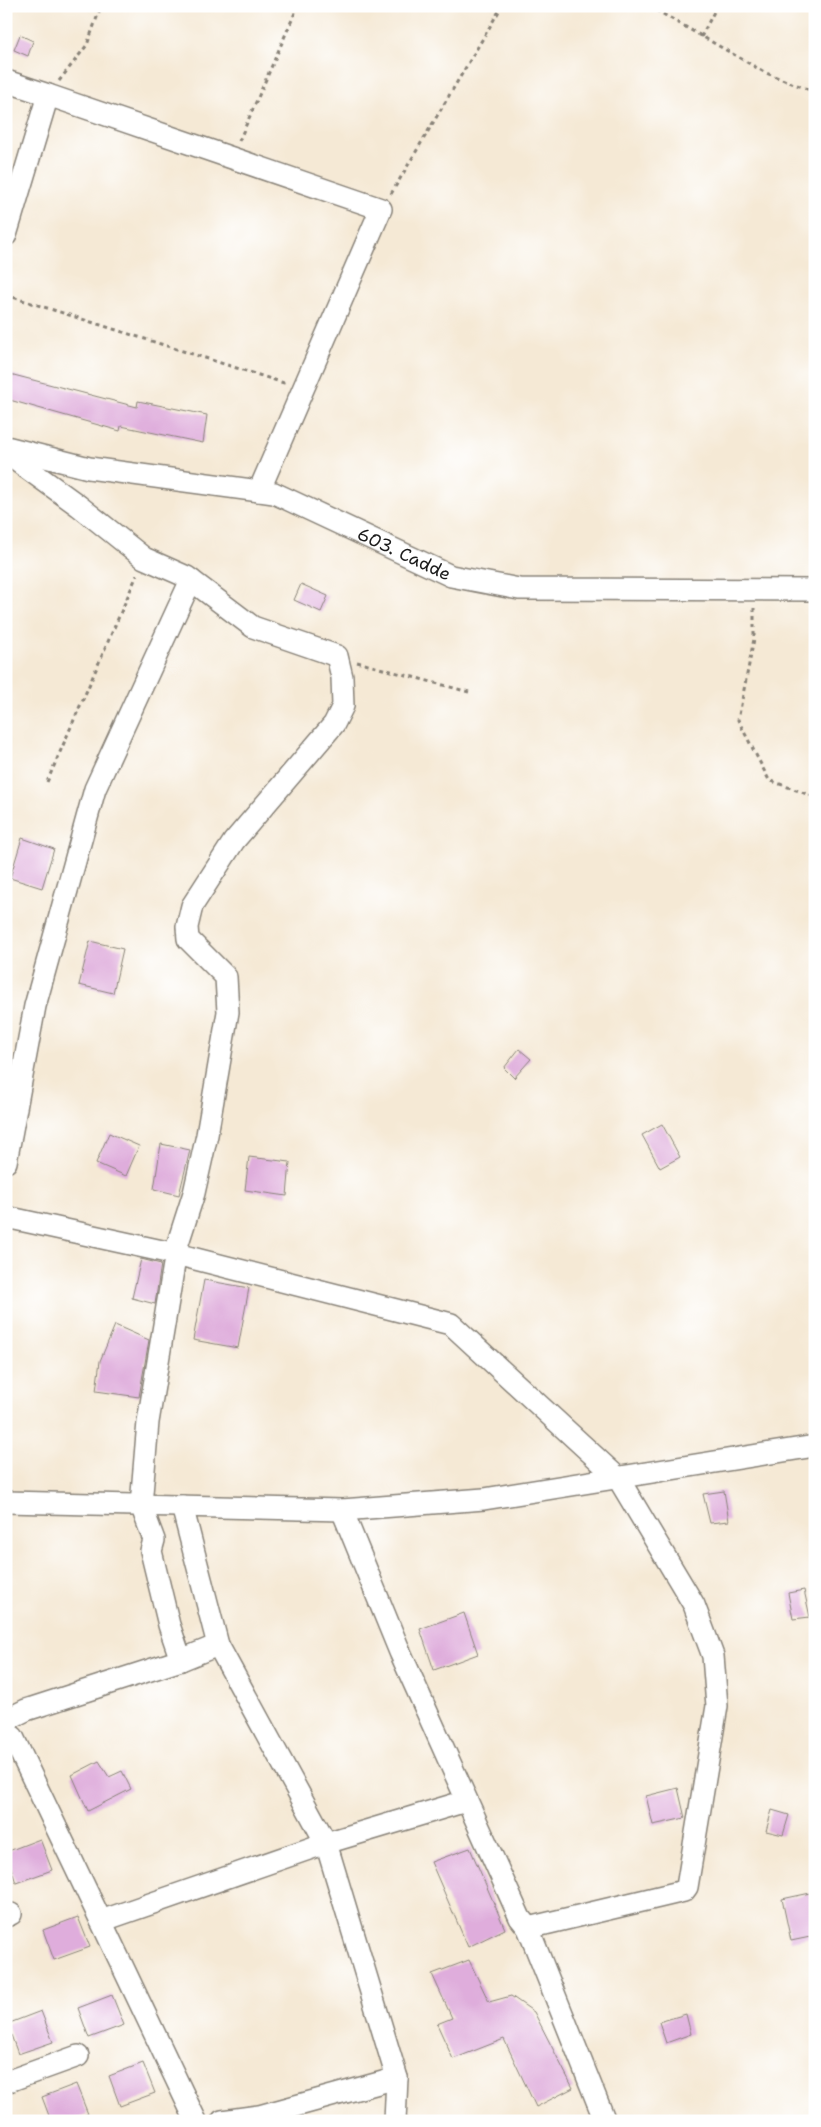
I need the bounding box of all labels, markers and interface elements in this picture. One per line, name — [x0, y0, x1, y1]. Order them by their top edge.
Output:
street label: 603. Cadde — [353, 522, 455, 586]

